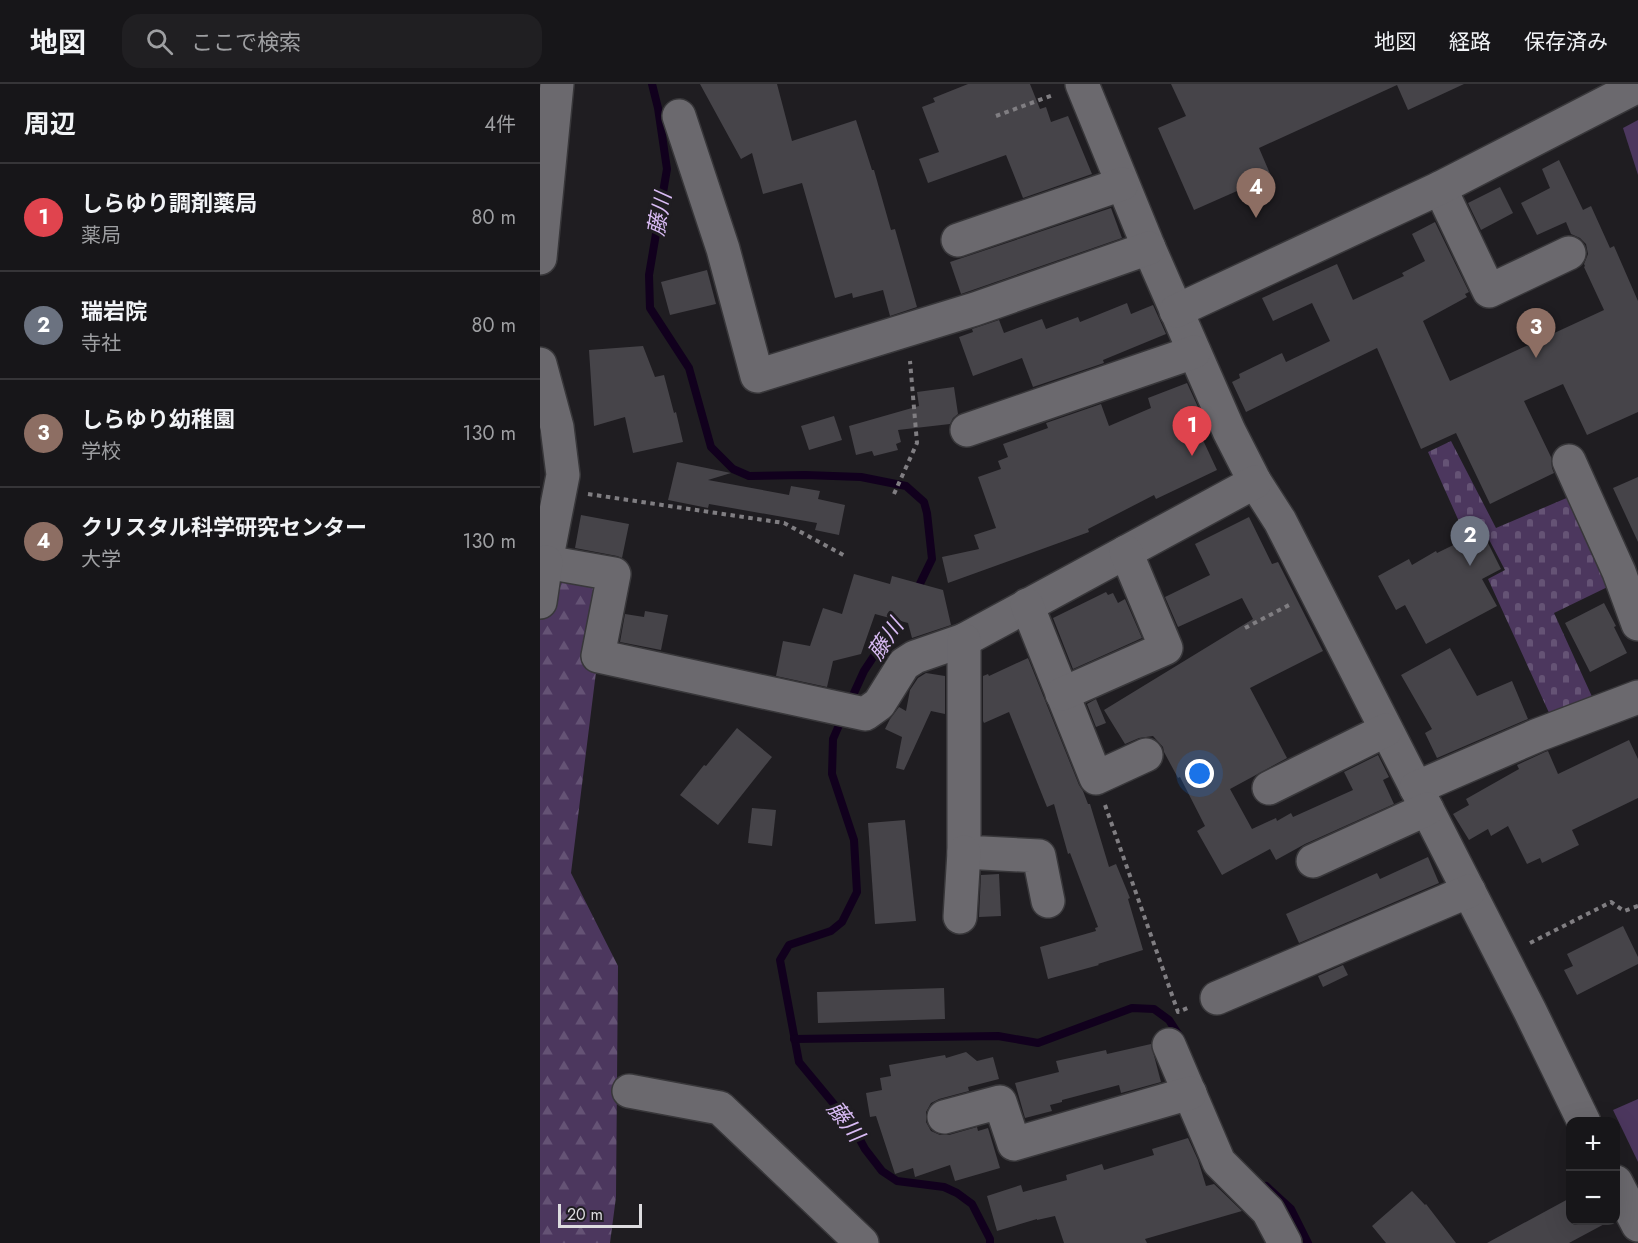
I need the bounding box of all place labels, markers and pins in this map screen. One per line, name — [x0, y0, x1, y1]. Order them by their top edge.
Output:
pin: 4 — [1236, 168, 1276, 218]
pin: 3 — [1516, 308, 1556, 358]
pin: 1 — [1172, 406, 1212, 456]
pin: 2 — [1450, 516, 1490, 566]

